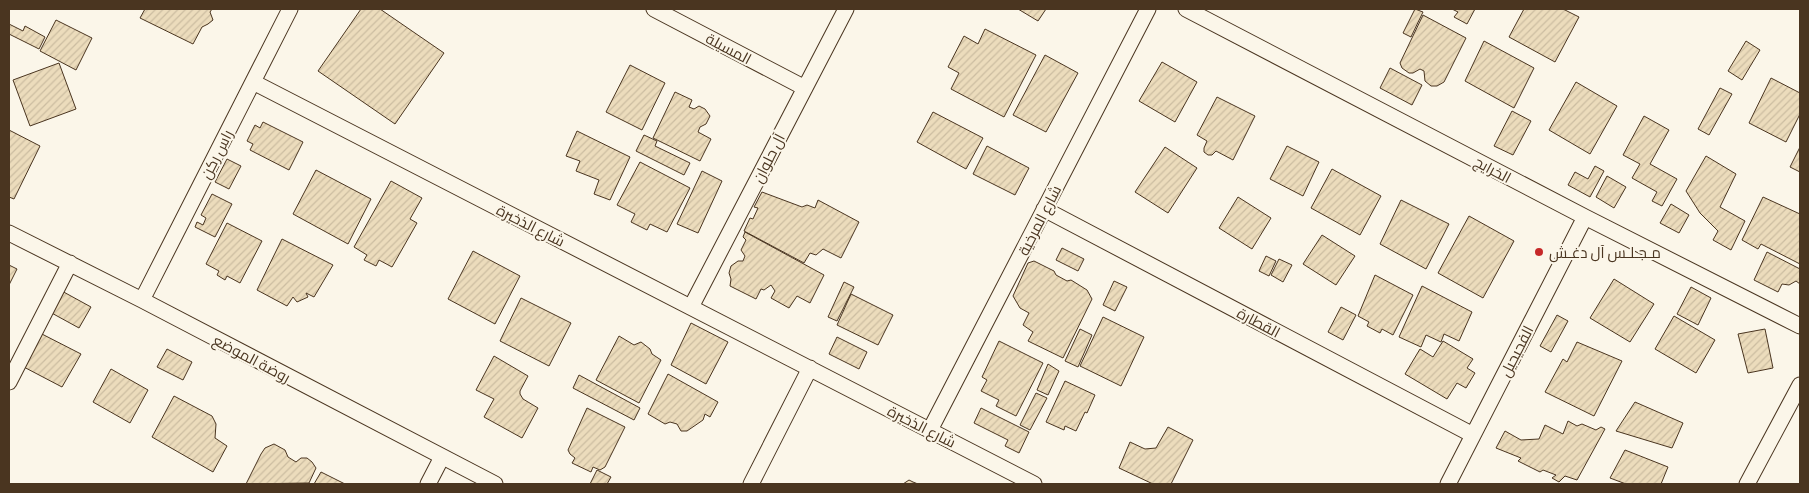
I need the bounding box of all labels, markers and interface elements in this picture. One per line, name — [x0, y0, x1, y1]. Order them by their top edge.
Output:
street label: المسيلة — [703, 29, 755, 67]
street label: راس ركن — [196, 126, 238, 183]
street label: آل حلوان — [748, 130, 790, 186]
street label: الخرايج — [1470, 152, 1515, 189]
street label: شارع المرخية — [1014, 182, 1067, 259]
street label: شارع الذخيرة — [492, 200, 568, 253]
place label: مـجـلـس آل دغـش — [1549, 243, 1661, 263]
marker: مـجـلـس آل دغـش — [1533, 246, 1545, 258]
street label: القطارة — [1234, 303, 1284, 342]
street label: الفحيحيل — [1495, 322, 1538, 381]
street label: روضة الموضع — [209, 330, 294, 389]
street label: شارع الذخيرة — [883, 401, 959, 454]

